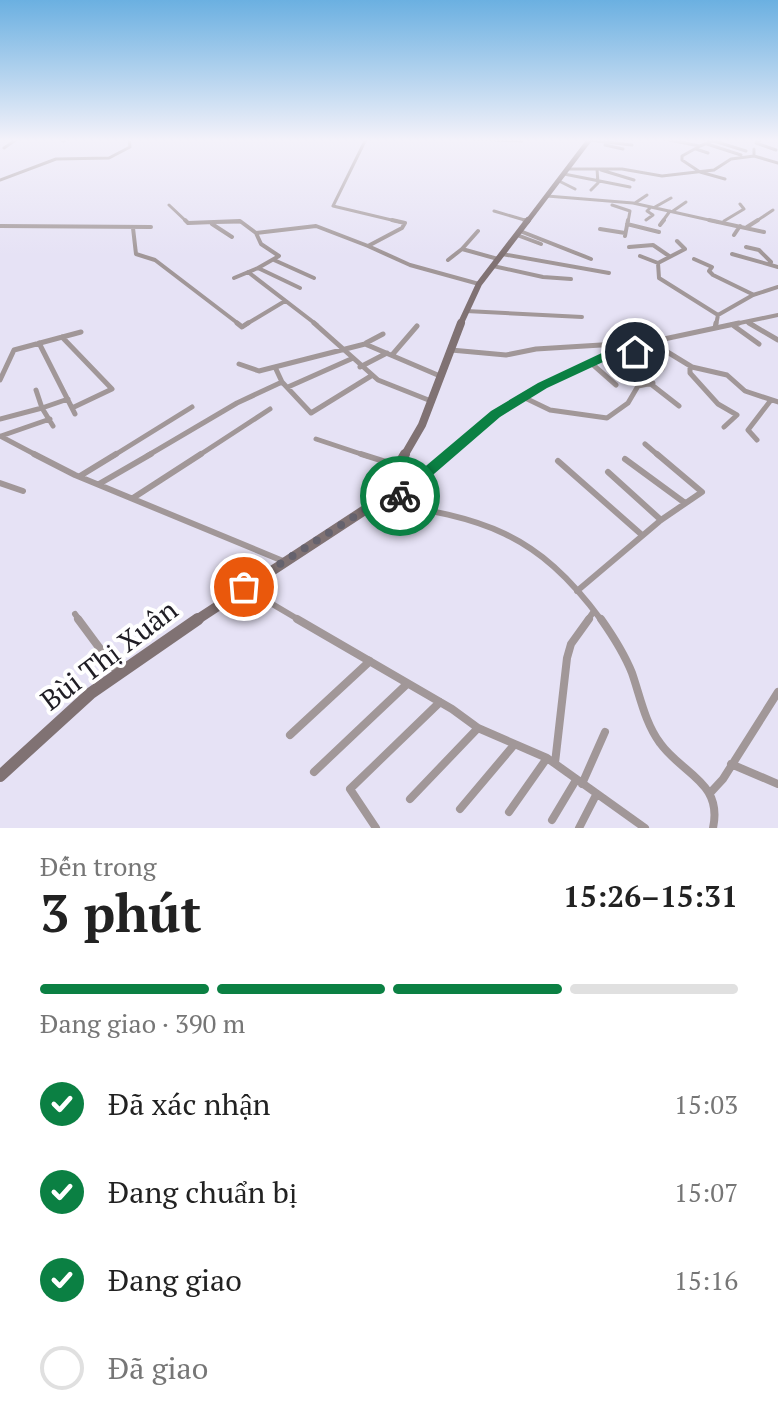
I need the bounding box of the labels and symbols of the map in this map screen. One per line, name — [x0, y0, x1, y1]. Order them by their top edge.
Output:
pin — [601, 318, 669, 386]
courier — [360, 456, 440, 536]
pin — [210, 553, 278, 621]
street label: Bùi Thị Xuân — [33, 591, 185, 718]

